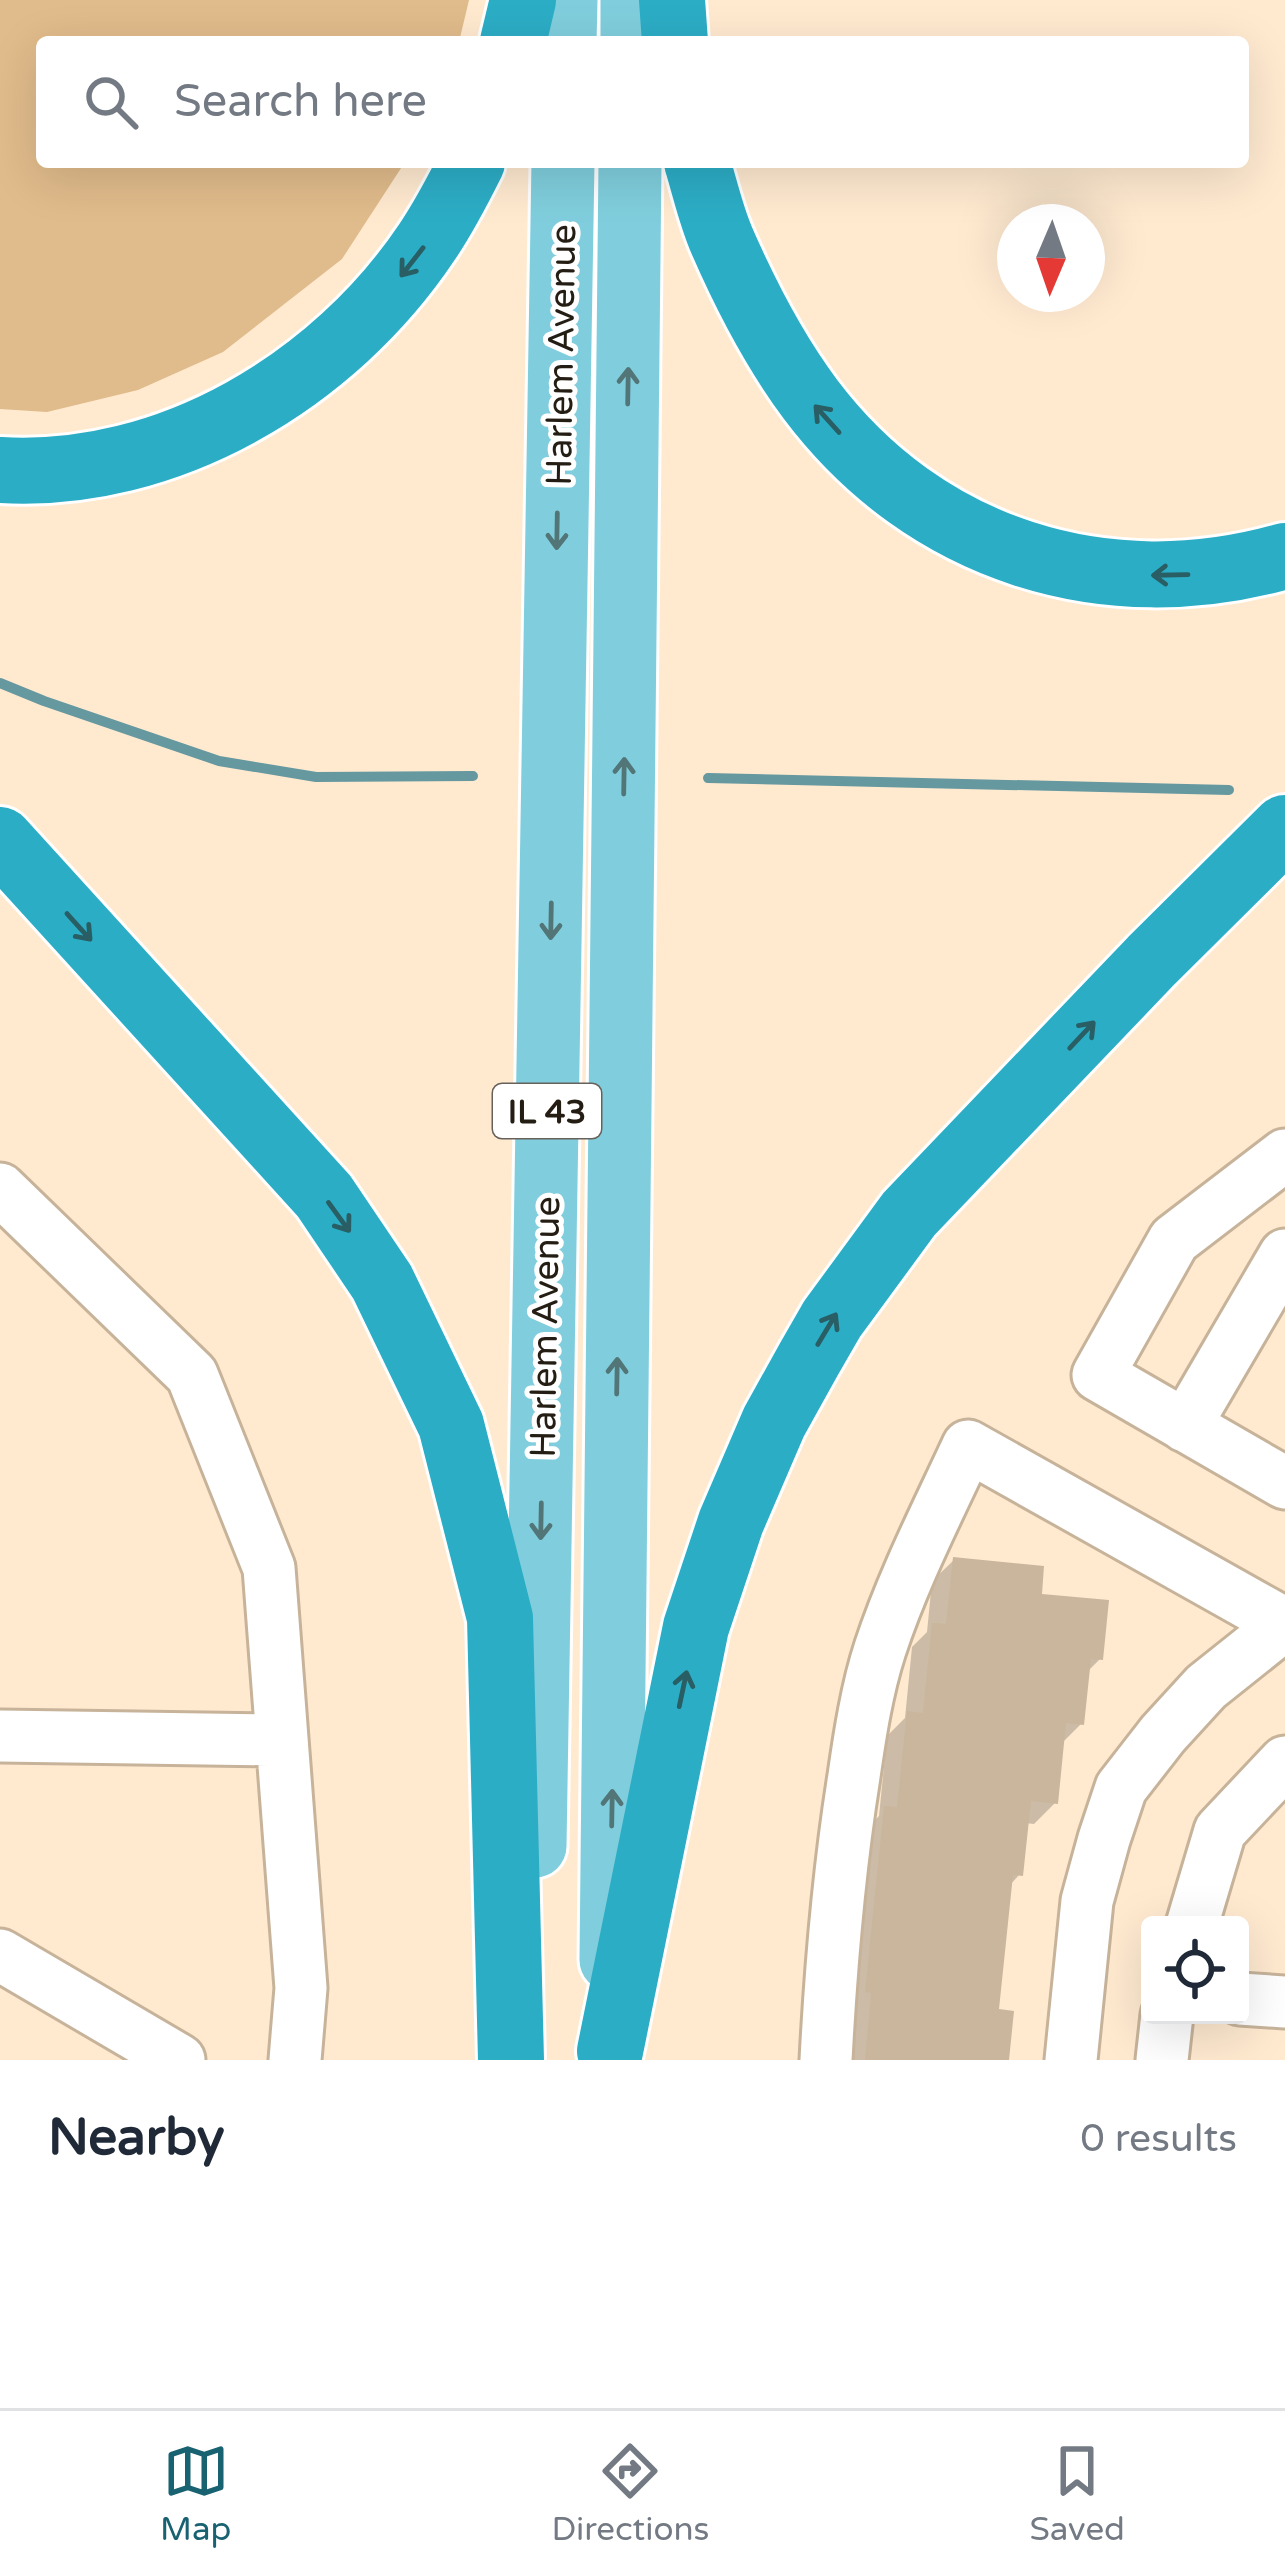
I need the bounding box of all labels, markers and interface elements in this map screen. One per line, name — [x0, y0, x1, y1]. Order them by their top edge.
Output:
search box — [36, 36, 1249, 168]
icon: search — [78, 69, 144, 135]
text: Search here — [174, 75, 427, 129]
north arrow — [997, 204, 1105, 312]
street label: Harlem Avenue — [538, 224, 585, 486]
one-way arrow — [399, 246, 426, 278]
one-way arrow — [617, 367, 639, 406]
one-way arrow — [814, 404, 842, 434]
one-way arrow — [546, 511, 569, 550]
one-way arrow — [1151, 564, 1190, 587]
one-way arrow — [612, 757, 635, 796]
one-way arrow — [539, 901, 562, 940]
one-way arrow — [65, 911, 92, 941]
one-way arrow — [1067, 1021, 1095, 1050]
road number: IL 43 — [493, 1084, 601, 1138]
street label: Harlem Avenue — [522, 1196, 569, 1458]
one-way arrow — [326, 1200, 351, 1233]
one-way arrow — [815, 1313, 839, 1347]
one-way arrow — [606, 1357, 628, 1396]
one-way arrow — [529, 1501, 552, 1540]
one-way arrow — [673, 1670, 695, 1709]
one-way arrow — [601, 1789, 624, 1828]
map controls — [1141, 1916, 1249, 2024]
button: locate — [1141, 1916, 1249, 2024]
text: Nearby — [48, 2107, 225, 2169]
text: 0 results — [1080, 2115, 1237, 2162]
tab: Map — [160, 2438, 231, 2549]
tab: Directions — [551, 2438, 709, 2549]
tab: Saved — [1030, 2438, 1125, 2549]

